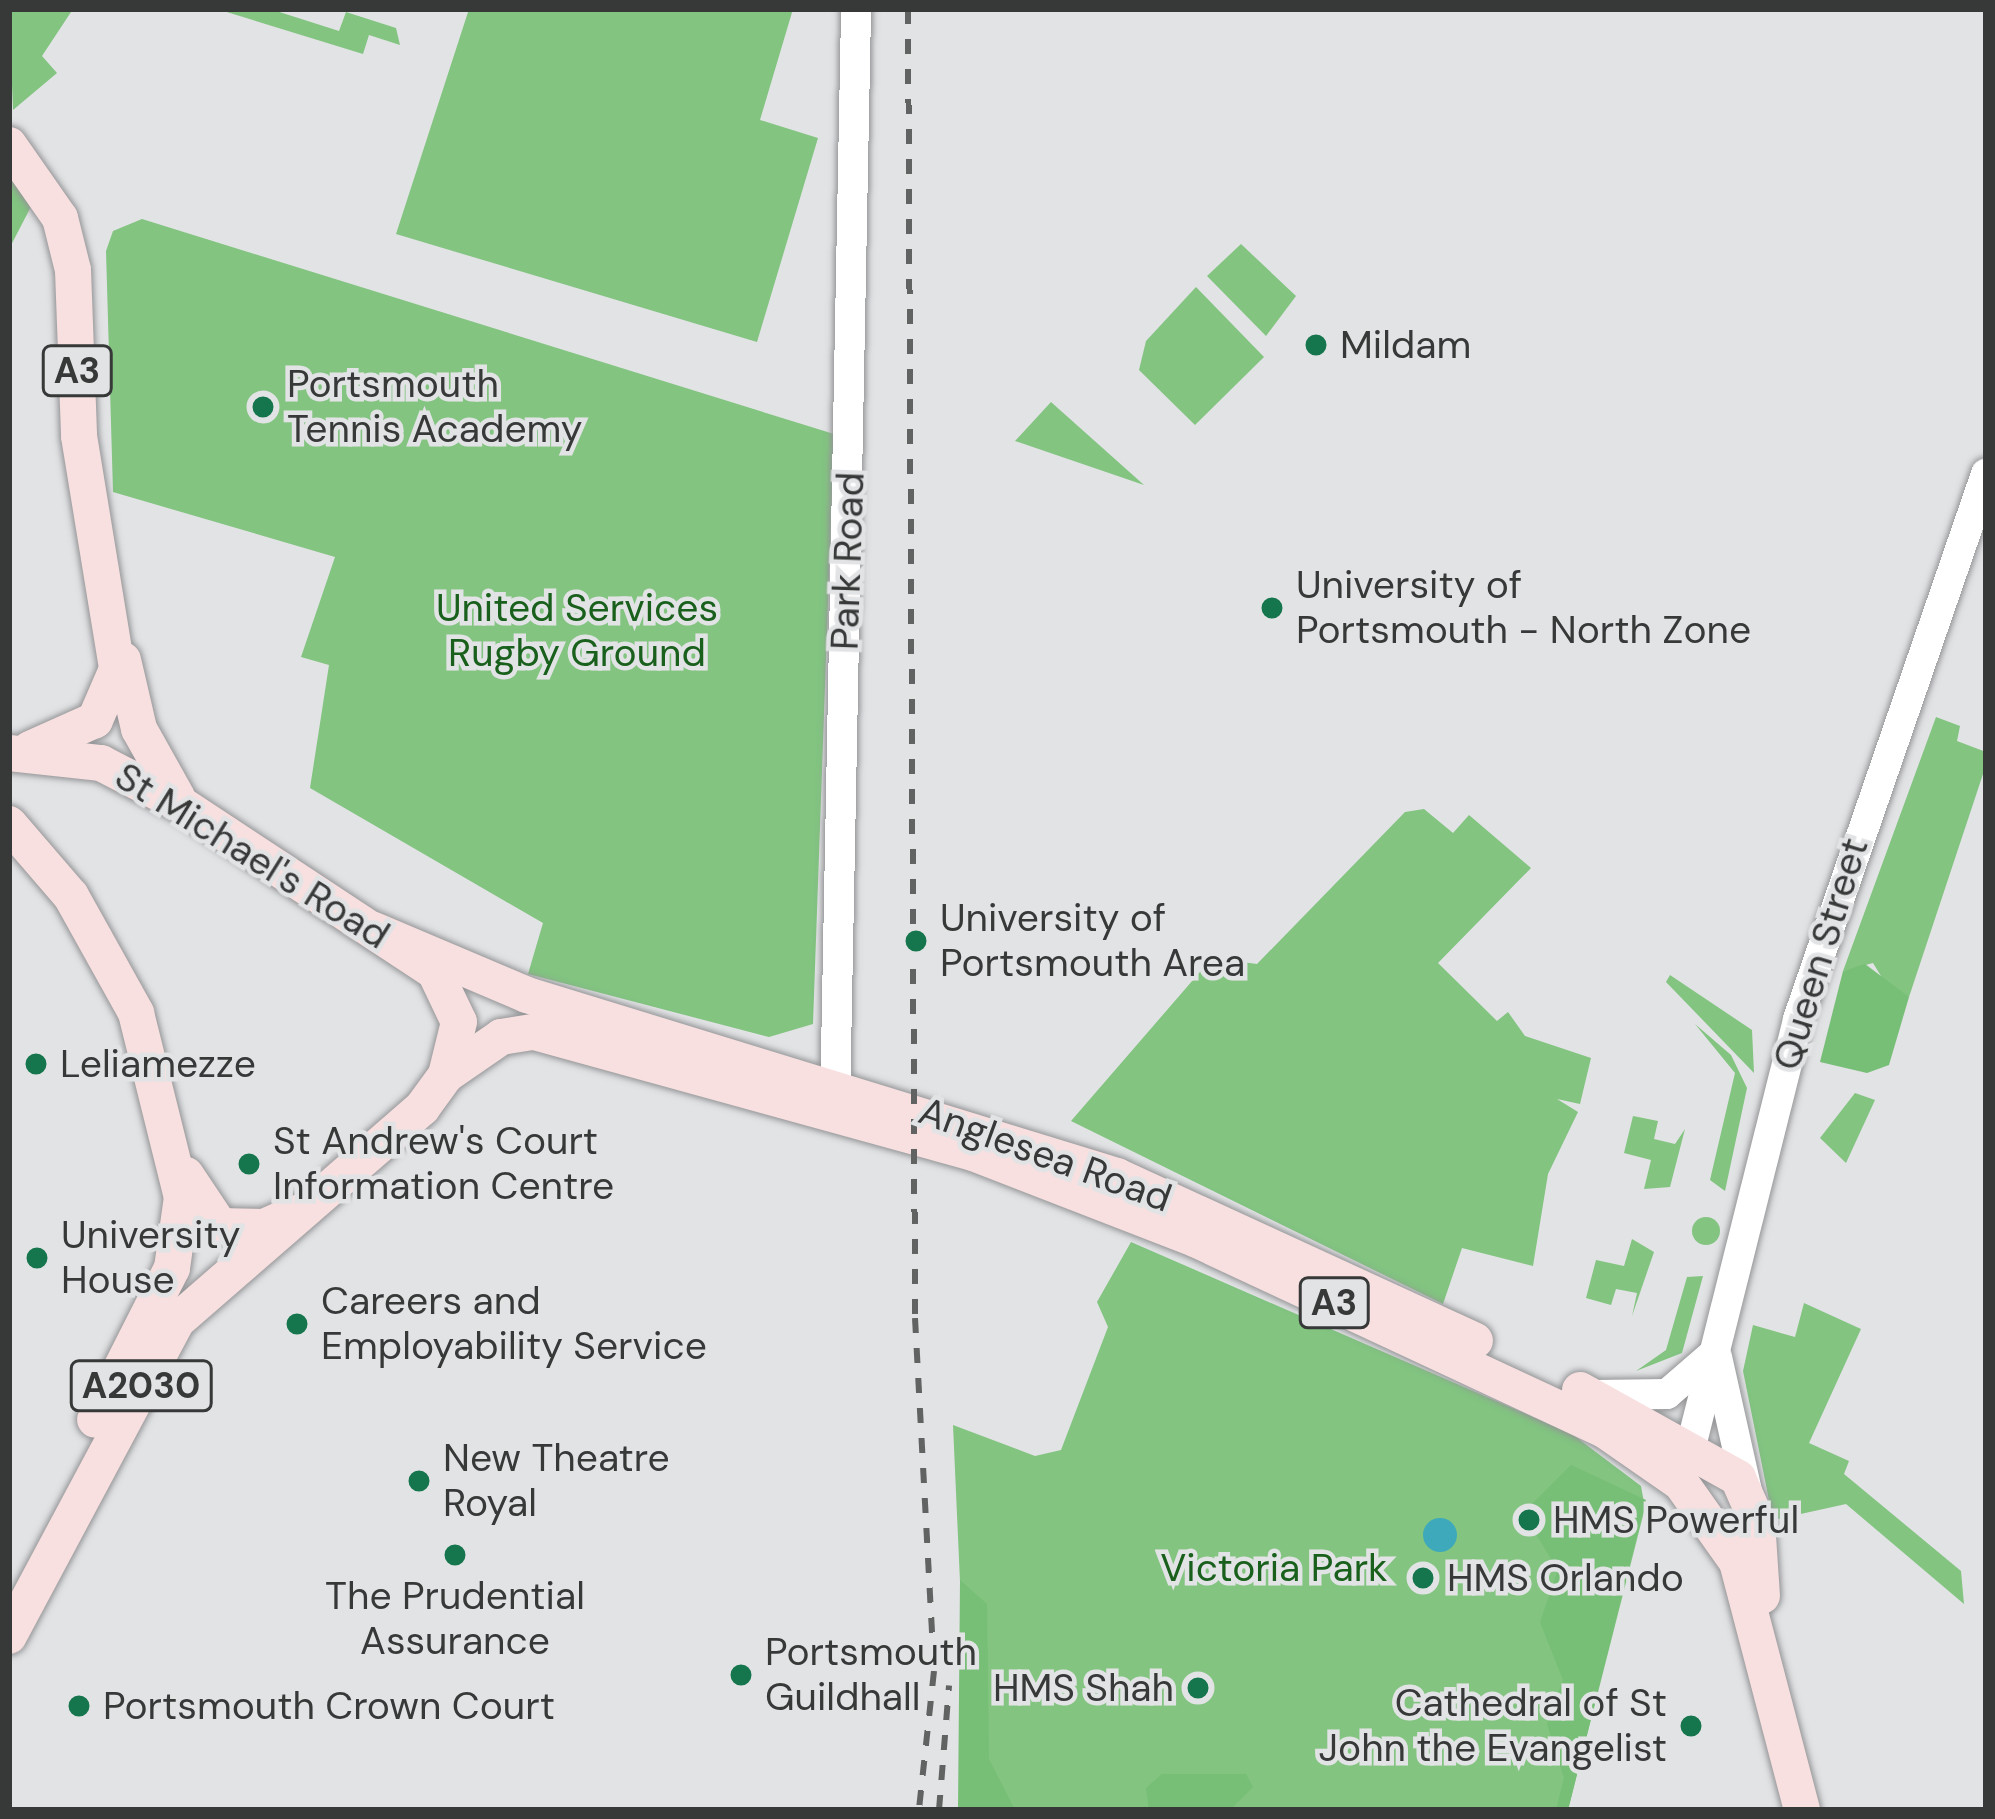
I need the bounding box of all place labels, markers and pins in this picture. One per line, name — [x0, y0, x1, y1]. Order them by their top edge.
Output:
place label: Mildam — [1340, 322, 1471, 368]
marker: Mildam — [1303, 332, 1329, 358]
place label: Portsmouth Tennis Academy — [287, 362, 582, 453]
marker: Portsmouth Tennis Academy — [250, 394, 276, 420]
place label: University of Portsmouth - North Zone — [1296, 563, 1751, 654]
marker: University of Portsmouth - North Zone — [1259, 595, 1285, 621]
place label: University of Portsmouth Area — [940, 896, 1245, 987]
marker: University of Portsmouth Area — [903, 928, 929, 954]
place label: Leliamezze — [60, 1041, 256, 1087]
marker: Leliamezze — [23, 1051, 49, 1077]
place label: St Andrew's Court Information Centre — [273, 1119, 614, 1210]
marker: St Andrew's Court Information Centre — [236, 1151, 262, 1177]
place label: University House — [61, 1213, 240, 1304]
marker: University House — [24, 1245, 50, 1271]
place label: Careers and Employability Service — [321, 1279, 707, 1370]
marker: Careers and Employability Service — [284, 1311, 310, 1337]
place label: New Theatre Royal — [443, 1436, 670, 1527]
marker: New Theatre Royal — [406, 1468, 432, 1494]
place label: HMS Powerful — [1553, 1497, 1799, 1543]
marker: HMS Powerful — [1516, 1507, 1542, 1533]
marker: The Prudential Assurance — [442, 1542, 468, 1568]
place label: HMS Orlando — [1447, 1555, 1684, 1601]
marker: HMS Orlando — [1410, 1565, 1436, 1591]
place label: The Prudential Assurance — [325, 1574, 585, 1665]
place label: Portsmouth Guildhall — [765, 1630, 977, 1721]
marker: Portsmouth Guildhall — [728, 1662, 754, 1688]
place label: HMS Shah — [993, 1665, 1174, 1711]
marker: HMS Shah — [1185, 1675, 1211, 1701]
place label: Cathedral of St John the Evangelist — [1318, 1681, 1667, 1772]
place label: Portsmouth Crown Court — [103, 1683, 555, 1729]
marker: Portsmouth Crown Court — [66, 1693, 92, 1719]
marker: Cathedral of St John the Evangelist — [1678, 1713, 1704, 1739]

